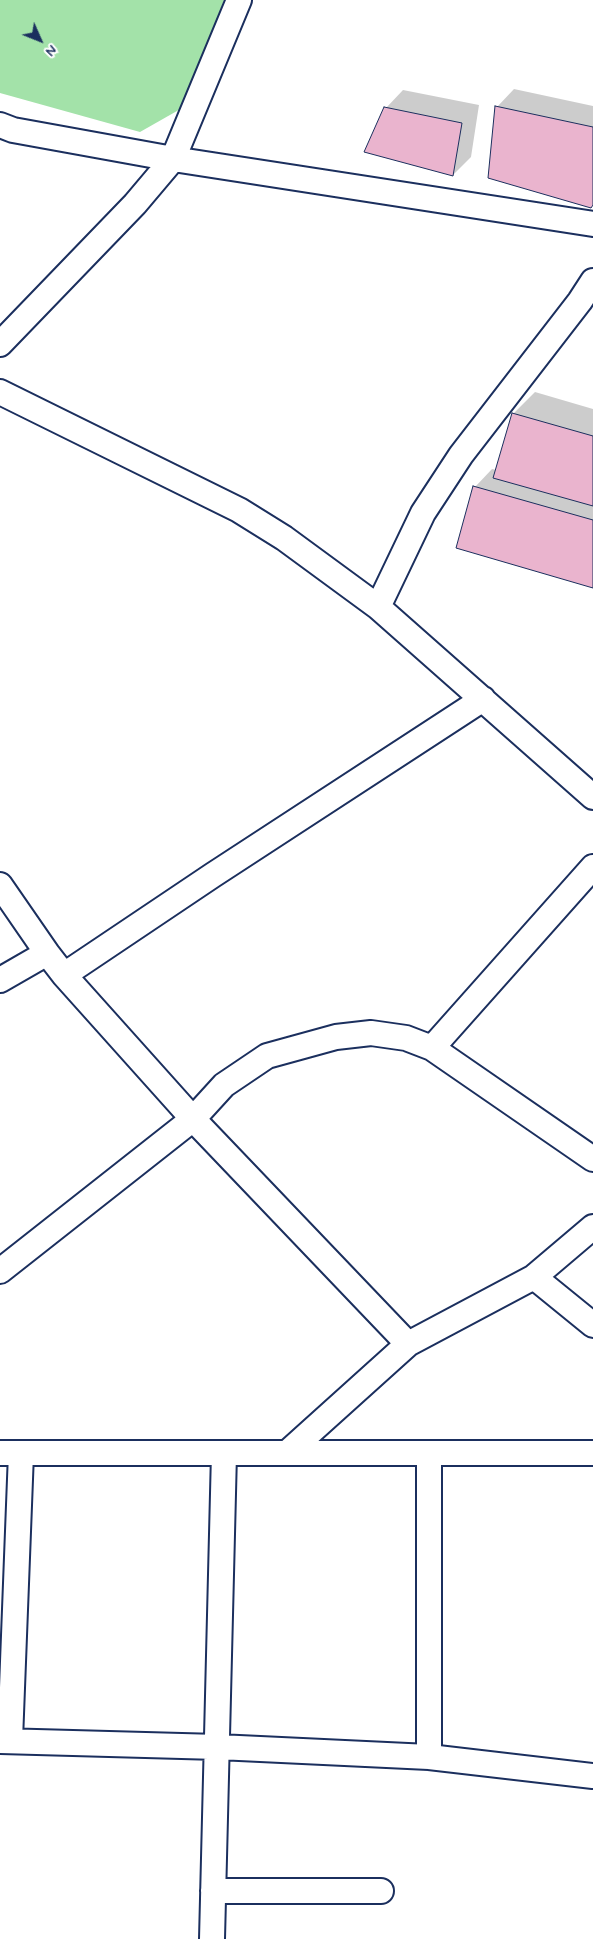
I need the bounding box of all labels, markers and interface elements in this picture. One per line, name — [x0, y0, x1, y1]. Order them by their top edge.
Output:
north arrow — [15, 15, 65, 65]
text: N — [41, 41, 61, 60]

